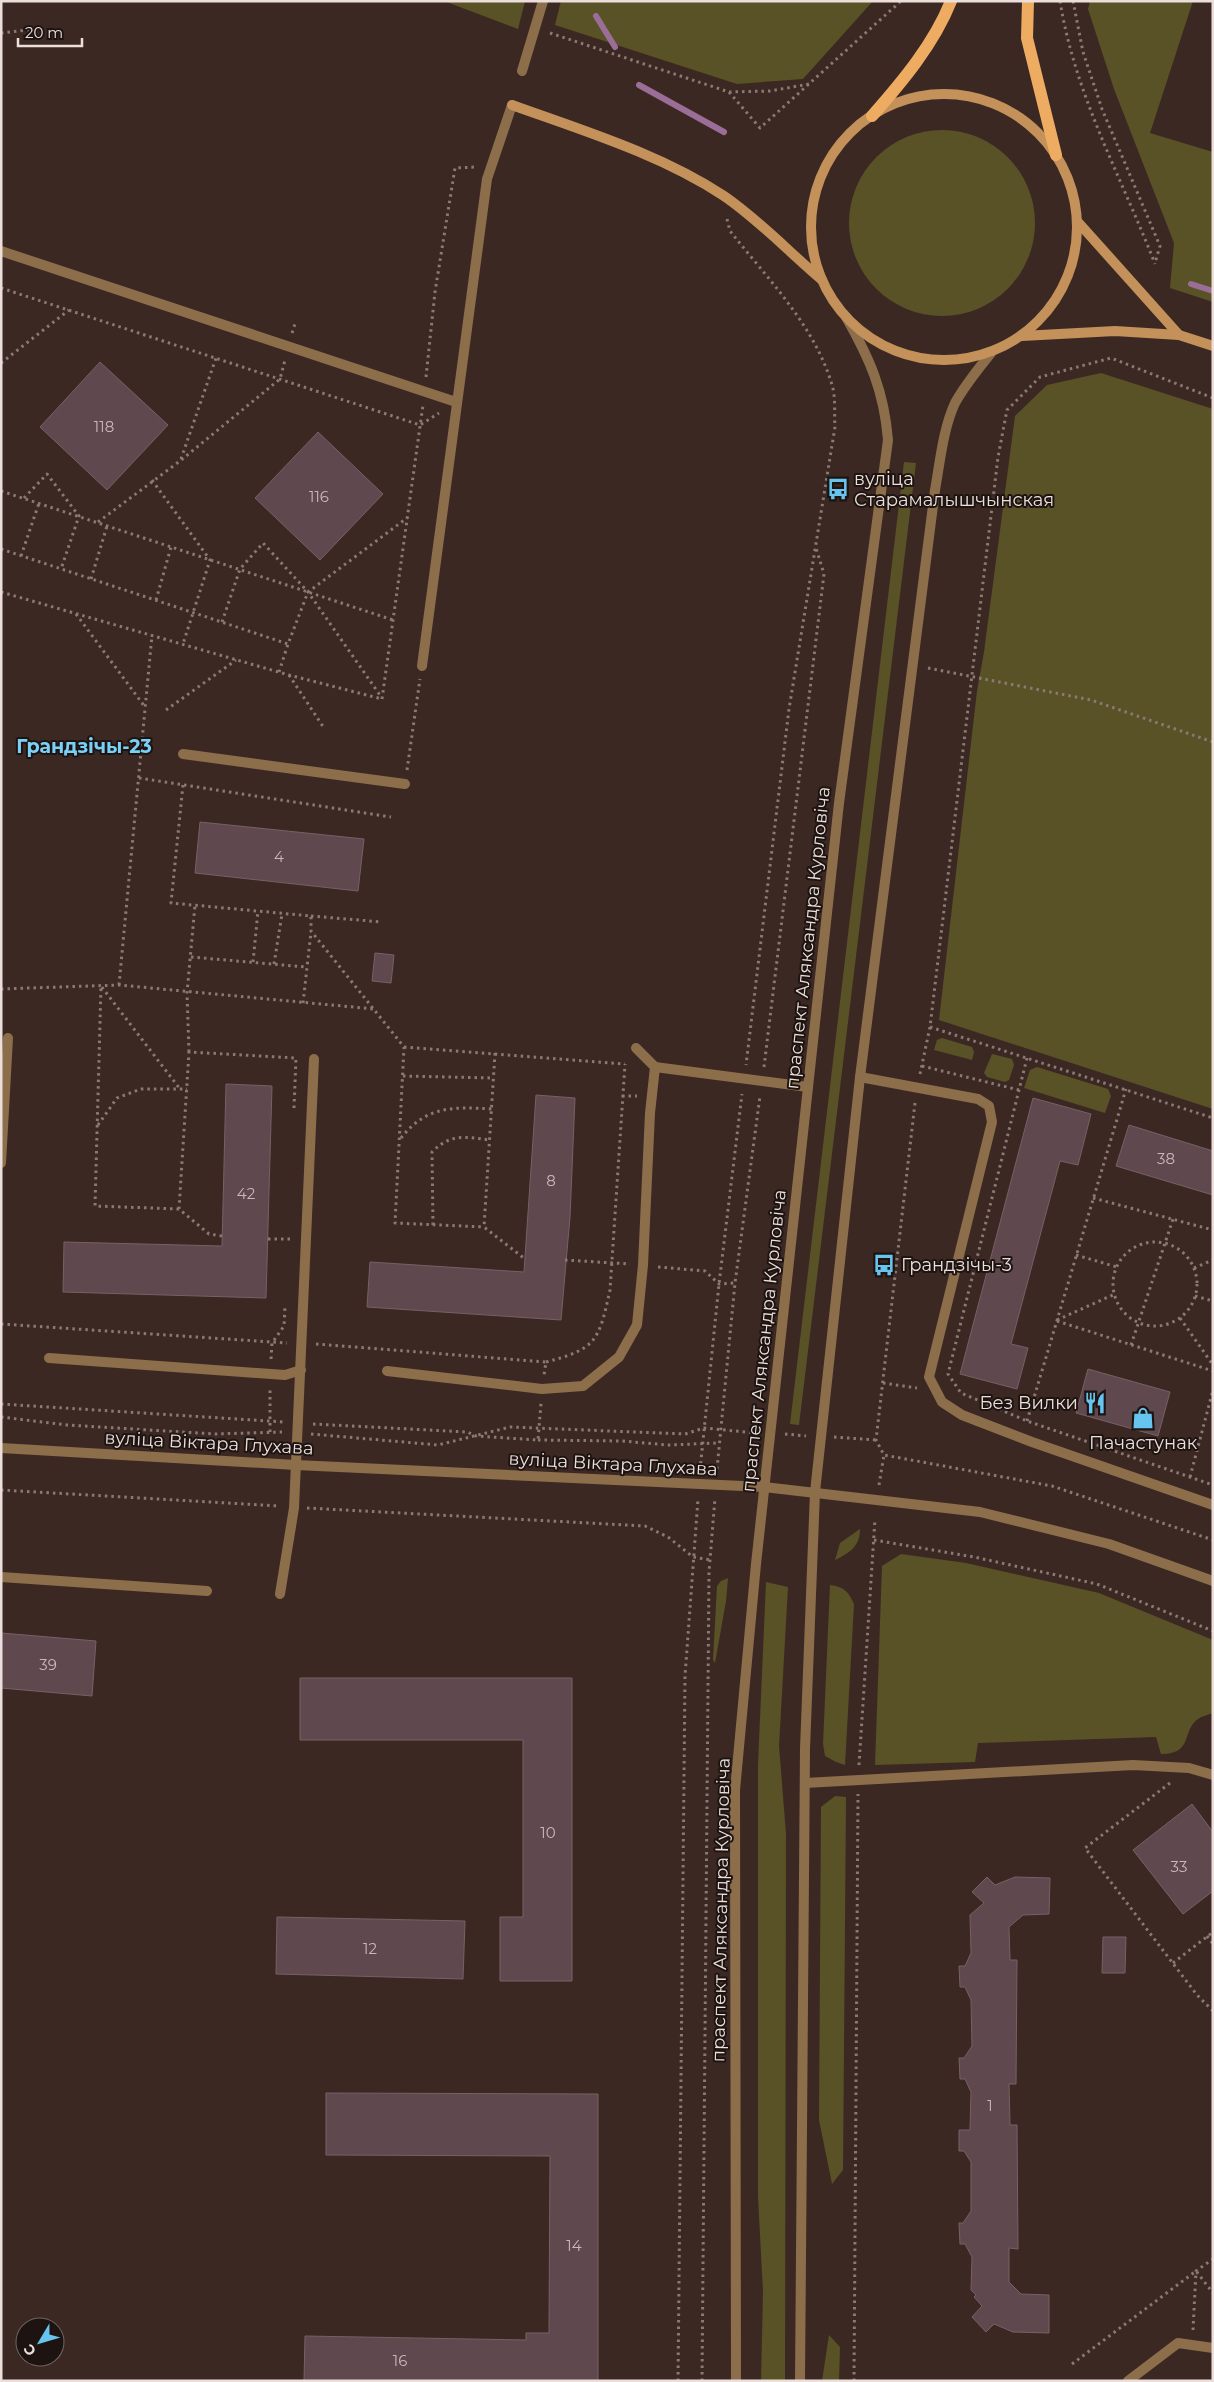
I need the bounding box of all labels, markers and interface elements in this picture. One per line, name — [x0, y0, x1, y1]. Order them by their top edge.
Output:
scale bar — [18, 15, 81, 47]
text: 20 m — [25, 23, 63, 42]
house number: 118 — [94, 417, 114, 436]
place label: вуліца Старамалышчынская — [854, 468, 1054, 511]
bus stop icon: вуліца Старамалышчынская — [825, 476, 851, 502]
house number: 116 — [309, 487, 329, 506]
district label: Грандзічы-23 — [16, 735, 152, 758]
street label: праспект Аляксандра Курловіча — [781, 786, 835, 1090]
house number: 4 — [274, 847, 284, 866]
house number: 38 — [1157, 1149, 1175, 1168]
house number: 8 — [546, 1171, 556, 1190]
house number: 42 — [237, 1184, 255, 1203]
street label: праспект Аляксандра Курловіча — [737, 1189, 791, 1493]
bus stop icon: Грандзічы-3 — [871, 1252, 897, 1278]
place label: Грандзічы-3 — [901, 1254, 1012, 1276]
restaurant icon: Без Вилки — [1082, 1390, 1108, 1416]
place label: Без Вилки — [979, 1392, 1078, 1414]
shop icon: Пачастунак — [1130, 1405, 1156, 1431]
street label: вуліца Віктара Глухава — [104, 1427, 314, 1459]
place label: Пачастунак — [1089, 1432, 1198, 1454]
street label: вуліца Віктара Глухава — [508, 1448, 718, 1480]
house number: 39 — [39, 1655, 57, 1674]
street label: праспект Аляксандра Курловіча — [707, 1758, 735, 2062]
house number: 10 — [540, 1823, 556, 1842]
house number: 33 — [1171, 1857, 1187, 1876]
house number: 12 — [363, 1939, 377, 1958]
house number: 1 — [987, 2096, 993, 2115]
house number: 14 — [566, 2236, 582, 2255]
north arrow — [15, 2317, 65, 2367]
text: С — [20, 2340, 40, 2360]
house number: 16 — [393, 2351, 407, 2370]

